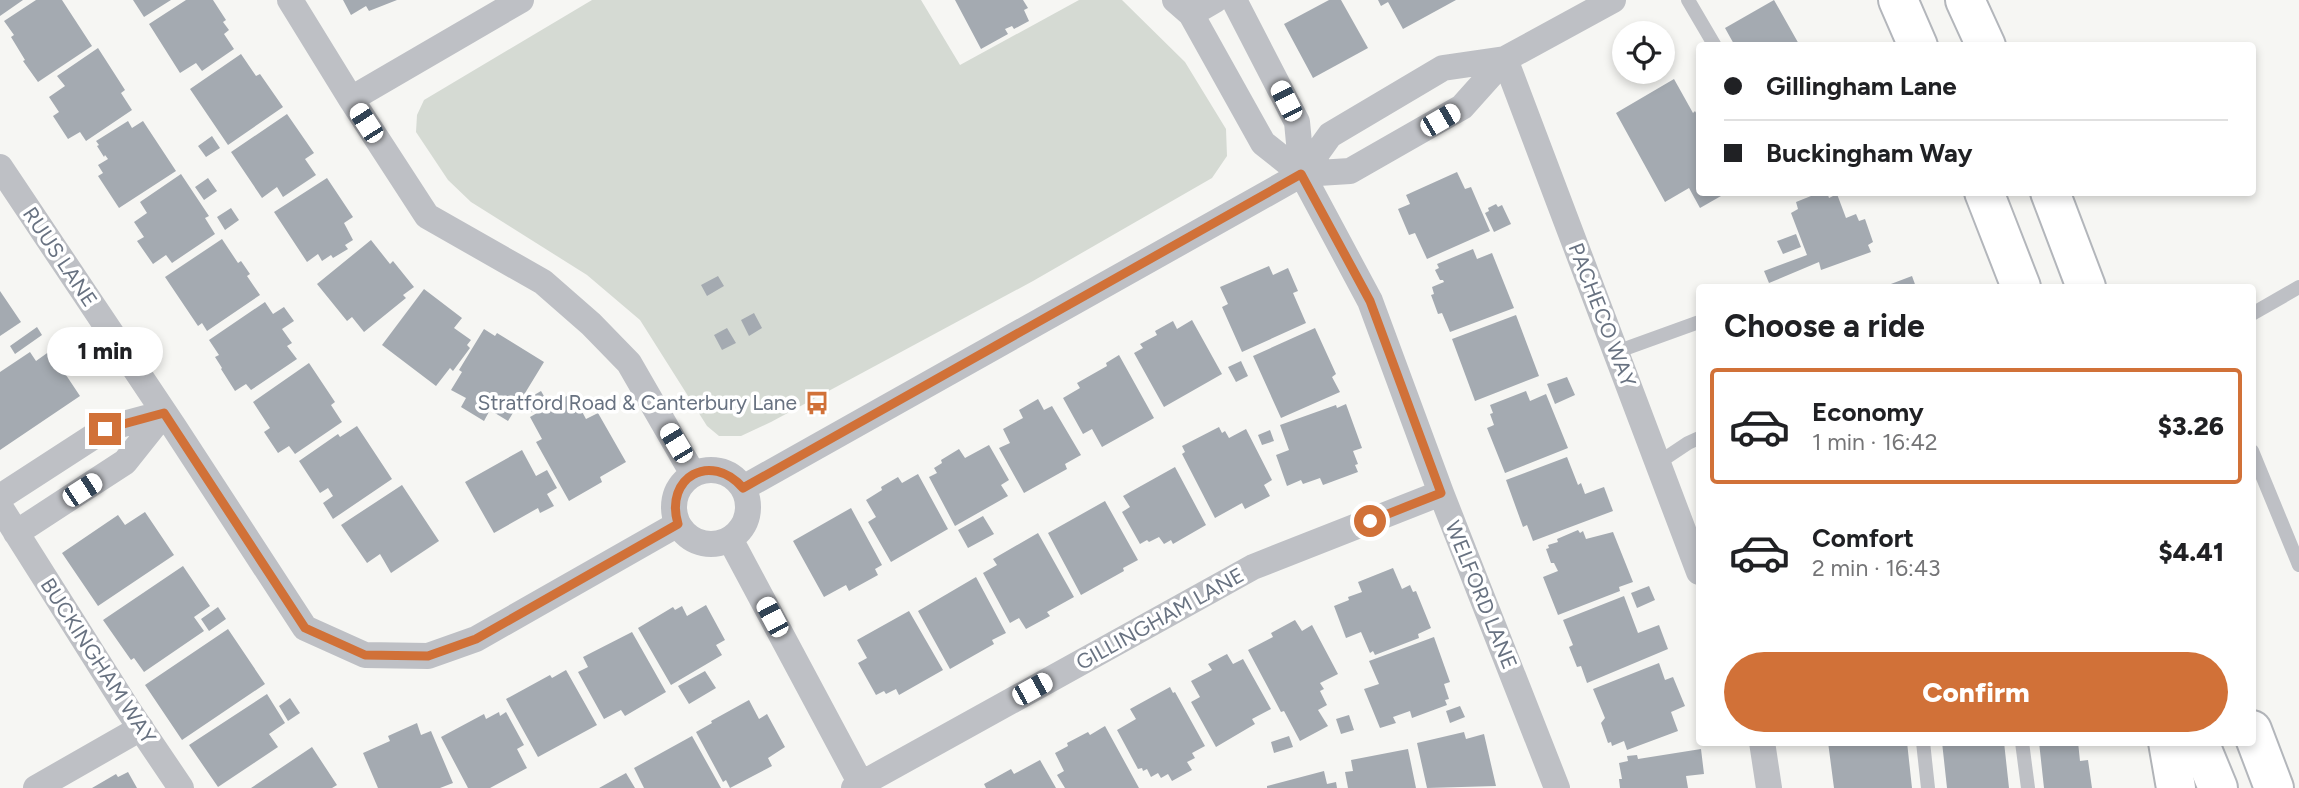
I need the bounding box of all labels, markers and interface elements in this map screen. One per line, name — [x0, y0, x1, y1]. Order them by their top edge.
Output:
map controls — [1612, 21, 1675, 84]
button: locate — [1612, 21, 1675, 84]
text: Gillingham Lane — [1766, 70, 1957, 102]
car — [1268, 78, 1305, 124]
car — [346, 100, 387, 146]
car — [1417, 100, 1464, 140]
text: Buckingham Way — [1766, 137, 1973, 169]
street label: RUUS LANE — [18, 202, 103, 311]
street label: PACHECO WAY — [1564, 239, 1641, 391]
text: Choose a ride — [1724, 307, 1925, 345]
callout: 1 min — [47, 328, 163, 376]
text: 1 min — [78, 337, 132, 365]
bus stop icon: Stratford Road & Canterbury Lane — [803, 389, 831, 417]
place label: Stratford Road & Canterbury Lane — [478, 390, 797, 415]
icon: car — [1728, 395, 1791, 458]
text: Economy — [1812, 396, 1924, 428]
text: $3.26 — [2158, 410, 2224, 442]
route end — [89, 413, 121, 445]
car — [657, 420, 696, 466]
text: 1 min · 16:42 — [1812, 428, 1938, 456]
car — [59, 470, 106, 510]
route start — [1354, 505, 1386, 537]
street label: WELFORD LANE — [1440, 517, 1523, 673]
icon: car — [1728, 521, 1791, 584]
text: Comfort — [1812, 522, 1914, 554]
text: $4.41 — [2158, 536, 2224, 568]
text: 2 min · 16:43 — [1812, 554, 1941, 582]
street label: GILLINGHAM LANE — [1072, 562, 1248, 675]
street label: BUCKINGHAM WAY — [35, 573, 162, 749]
car — [753, 594, 792, 640]
button: Confirm — [1724, 652, 2228, 732]
car — [1009, 670, 1056, 708]

